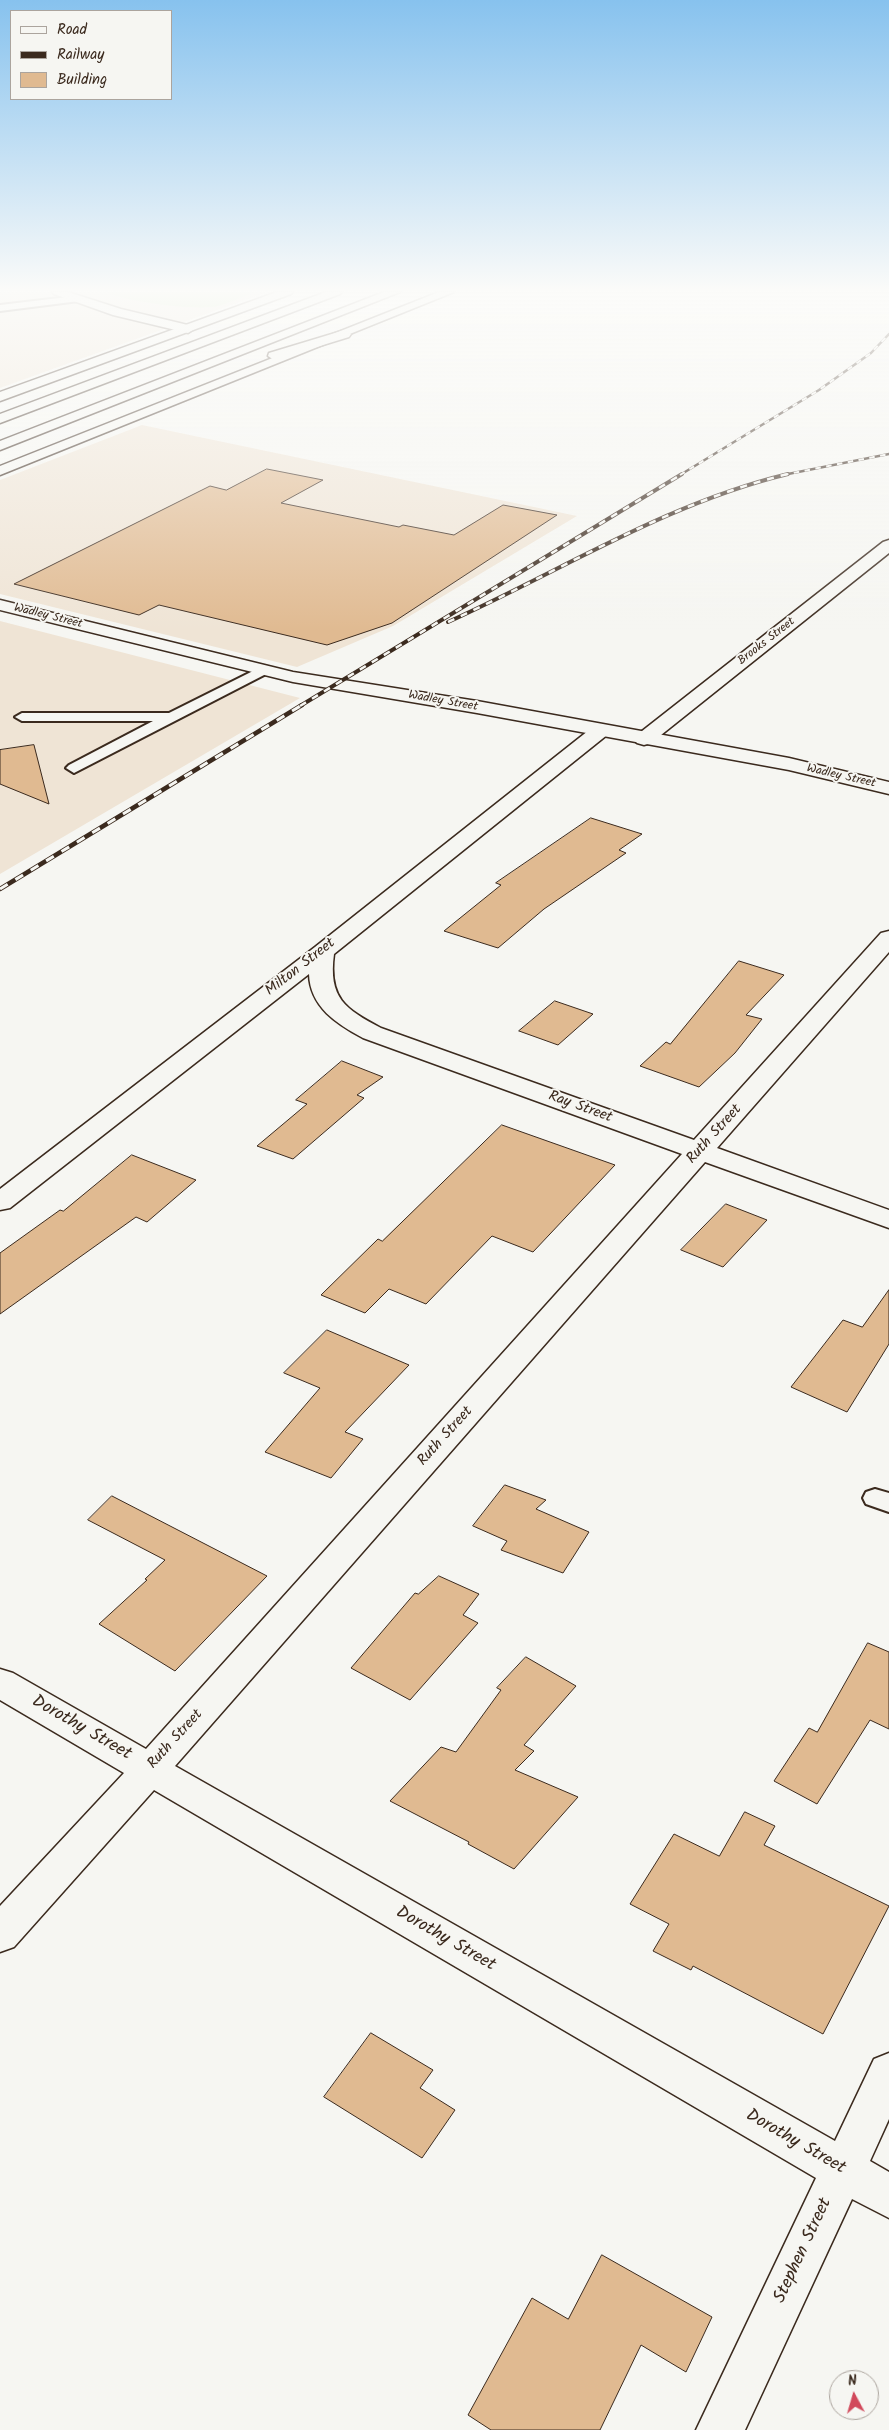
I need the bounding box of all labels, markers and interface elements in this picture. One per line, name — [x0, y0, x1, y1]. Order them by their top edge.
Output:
legend — [10, 10, 172, 100]
text: Road — [57, 18, 87, 42]
text: Railway — [57, 43, 104, 67]
text: Building — [57, 68, 107, 92]
street label: Wadley Street — [12, 602, 84, 632]
street label: Brooks Street — [736, 615, 798, 669]
street label: Wadley Street — [407, 689, 479, 715]
street label: Wadley Street — [805, 762, 877, 792]
street label: Milton Street — [262, 935, 340, 1001]
street label: Ray Street — [545, 1088, 615, 1128]
street label: Ruth Street — [684, 1102, 746, 1168]
street label: Ruth Street — [415, 1404, 477, 1470]
street label: Dorothy Street — [27, 1692, 135, 1766]
street label: Ruth Street — [145, 1707, 207, 1773]
street label: Dorothy Street — [391, 1903, 499, 1977]
street label: Dorothy Street — [741, 2106, 849, 2180]
street label: Stephen Street — [770, 2195, 838, 2307]
north arrow — [829, 2370, 879, 2420]
text: N — [847, 2370, 858, 2392]

